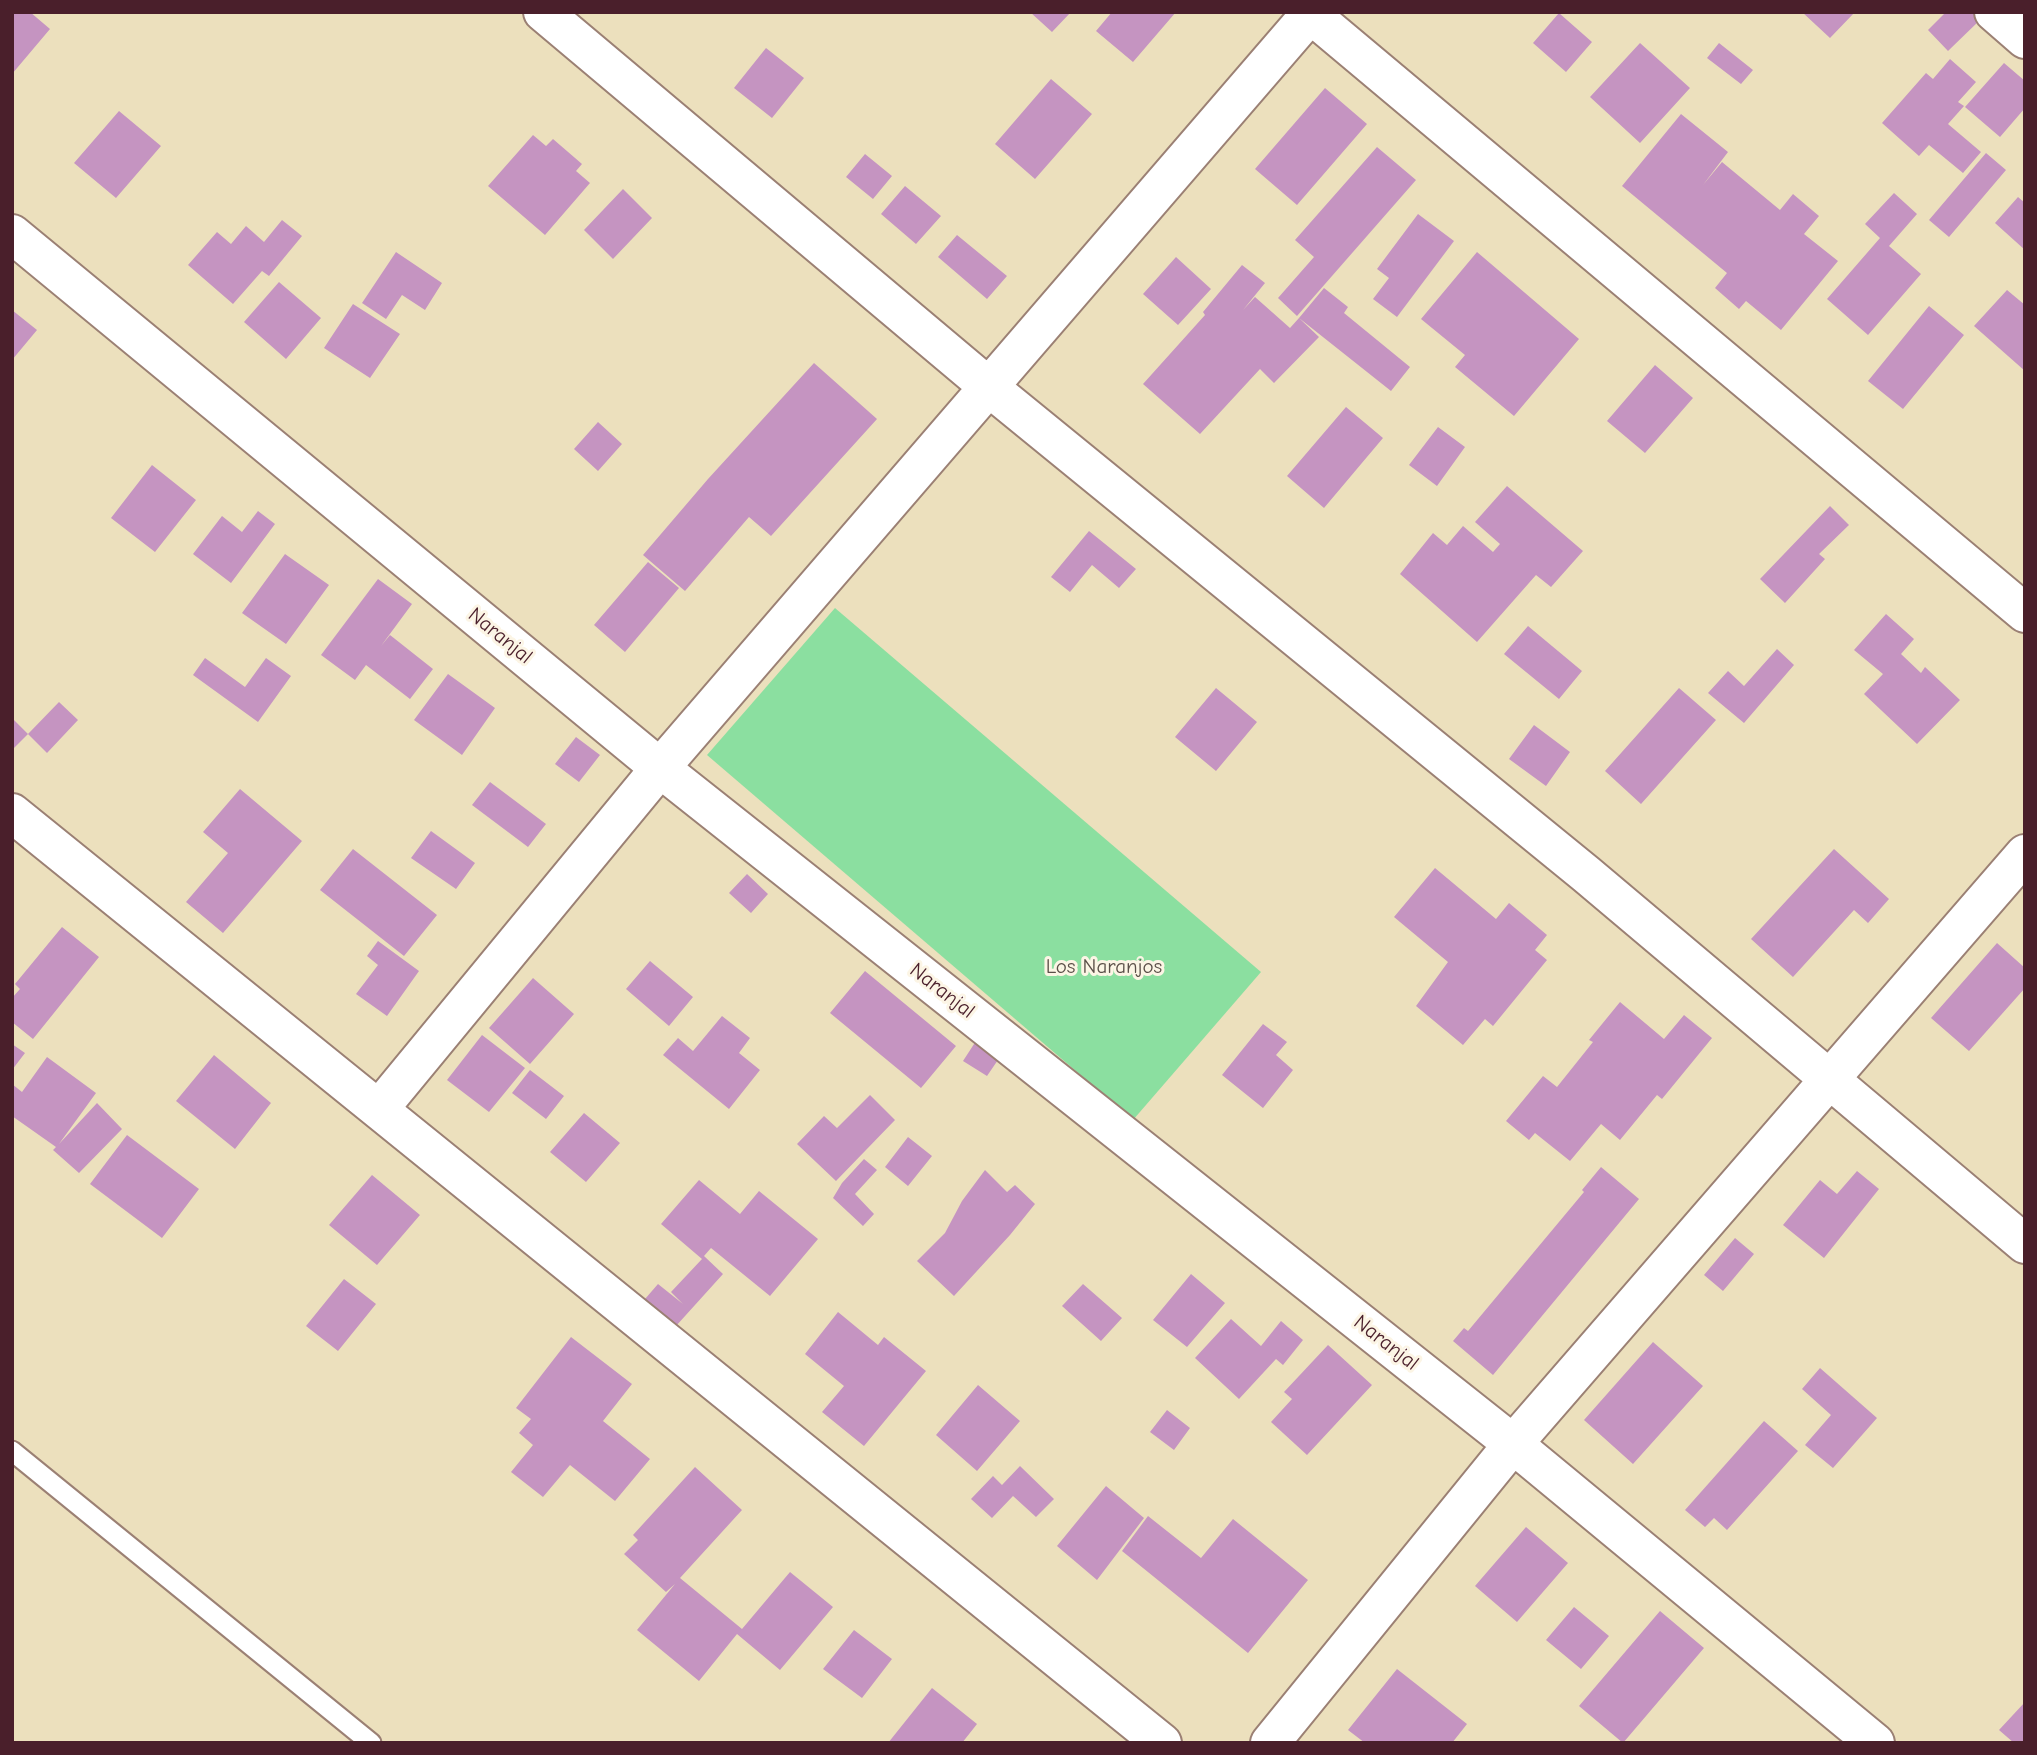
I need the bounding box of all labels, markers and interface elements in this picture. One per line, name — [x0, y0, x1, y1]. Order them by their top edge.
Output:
street label: Naranjal — [463, 602, 537, 670]
park label: Los Naranjos — [1046, 954, 1162, 980]
street label: Naranjal — [905, 958, 979, 1024]
street label: Naranjal — [1349, 1310, 1423, 1376]

